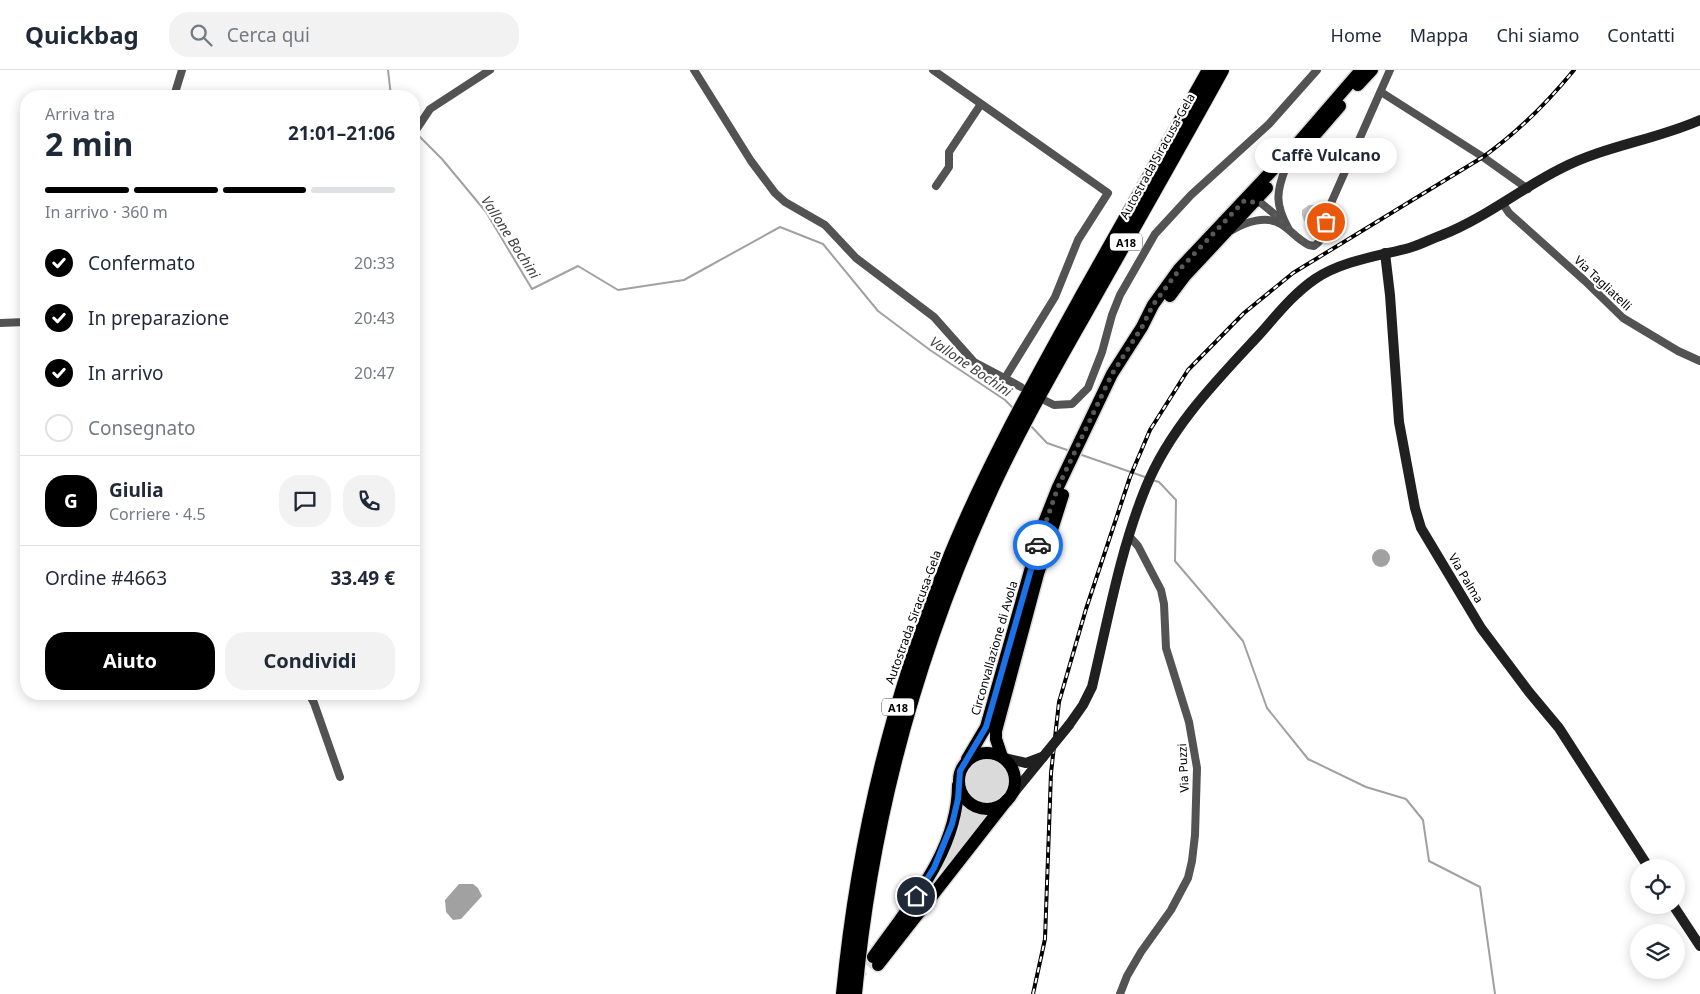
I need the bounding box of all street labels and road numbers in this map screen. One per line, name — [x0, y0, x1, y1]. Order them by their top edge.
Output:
street label: Autostrada Siracusa-Gela — [1115, 90, 1199, 222]
road number: A18 — [1110, 233, 1142, 250]
street label: Via Tagliatelli — [1570, 252, 1636, 314]
street label: Autostrada Siracusa-Gela — [881, 548, 945, 686]
street label: Via Palma — [1444, 550, 1488, 606]
street label: Circonvallazione di Avola — [967, 579, 1021, 717]
road number: A18 — [882, 698, 914, 716]
street label: Via Puzzi — [1173, 743, 1193, 793]

